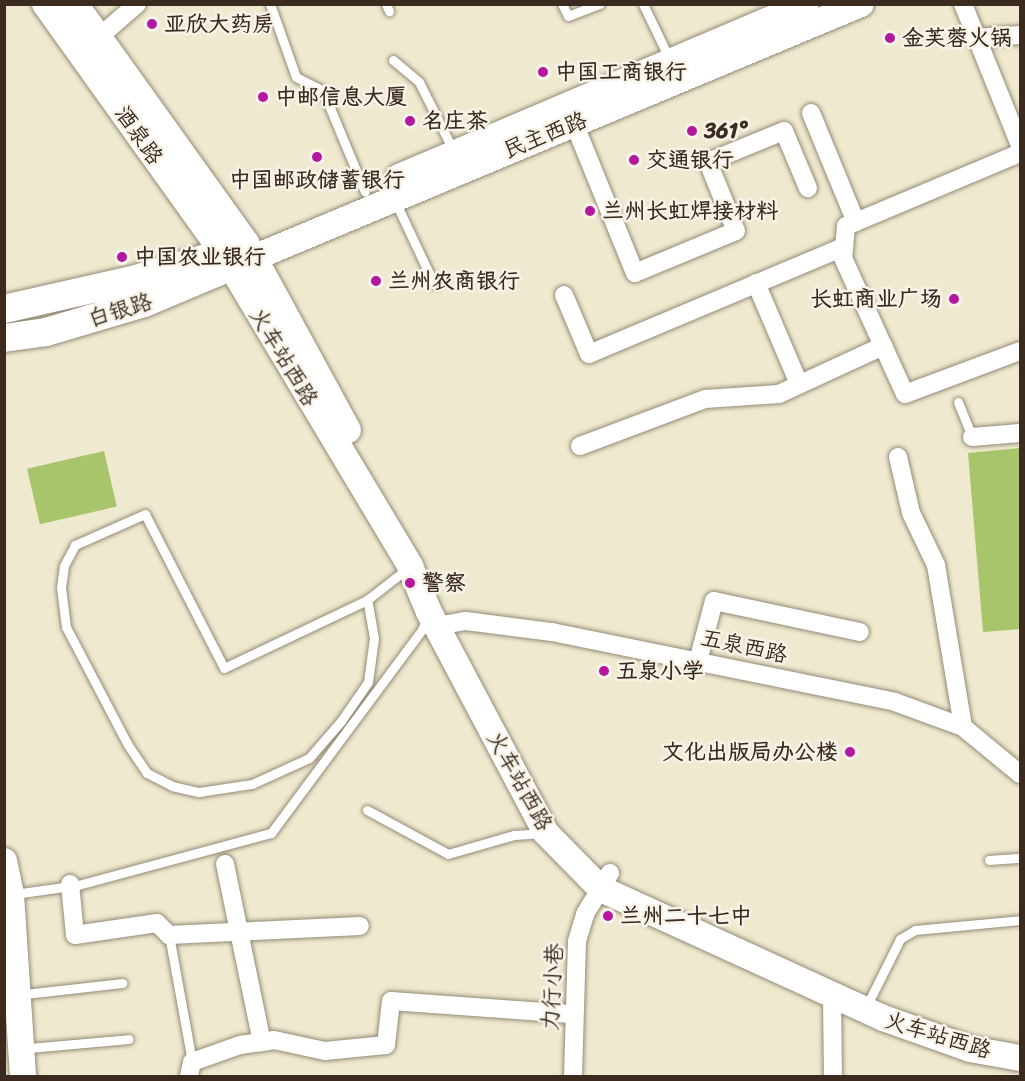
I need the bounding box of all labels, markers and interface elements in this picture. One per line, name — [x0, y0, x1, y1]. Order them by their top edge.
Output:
place label: 亚欣大药房 — [164, 11, 274, 37]
marker: 亚欣大药房 — [145, 17, 159, 31]
place label: 金芙蓉火锅 — [902, 25, 1012, 51]
marker: 金芙蓉火锅 — [883, 31, 897, 45]
place label: 中国工商银行 — [555, 59, 687, 85]
marker: 中国工商银行 — [536, 65, 550, 79]
place label: 中邮信息大厦 — [275, 84, 407, 110]
marker: 中邮信息大厦 — [256, 90, 270, 104]
street label: 酒泉路 — [109, 100, 169, 170]
street label: 民主西路 — [499, 106, 591, 164]
place label: 名庄茶 — [422, 108, 488, 134]
marker: 名庄茶 — [403, 114, 417, 128]
place label: 361° — [704, 118, 747, 144]
marker: 361° — [685, 124, 699, 138]
place label: 交通银行 — [646, 147, 734, 173]
marker: 中国邮政储蓄银行 — [310, 150, 324, 164]
marker: 交通银行 — [627, 153, 641, 167]
place label: 中国邮政储蓄银行 — [229, 167, 405, 193]
place label: 兰州长虹焊接材料 — [602, 198, 778, 224]
marker: 兰州长虹焊接材料 — [583, 204, 597, 218]
place label: 中国农业银行 — [134, 244, 266, 270]
marker: 中国农业银行 — [115, 250, 129, 264]
place label: 兰州农商银行 — [388, 268, 520, 294]
marker: 兰州农商银行 — [369, 274, 383, 288]
place label: 长虹商业广场 — [810, 286, 942, 312]
street label: 白银路 — [85, 288, 155, 332]
marker: 长虹商业广场 — [947, 292, 961, 306]
street label: 火车站西路 — [244, 303, 324, 411]
place label: 警察 — [422, 570, 466, 596]
marker: 警察 — [403, 576, 417, 590]
street label: 五泉西路 — [698, 624, 790, 668]
place label: 五泉小学 — [616, 658, 704, 684]
marker: 五泉小学 — [597, 664, 611, 678]
street label: 火车站西路 — [482, 726, 558, 836]
place label: 文化出版局办公楼 — [662, 739, 838, 765]
marker: 文化出版局办公楼 — [843, 745, 857, 759]
place label: 兰州二十七中 — [620, 903, 752, 929]
marker: 兰州二十七中 — [601, 909, 615, 923]
street label: 力行小巷 — [537, 942, 567, 1032]
street label: 火车站西路 — [882, 1006, 994, 1064]

